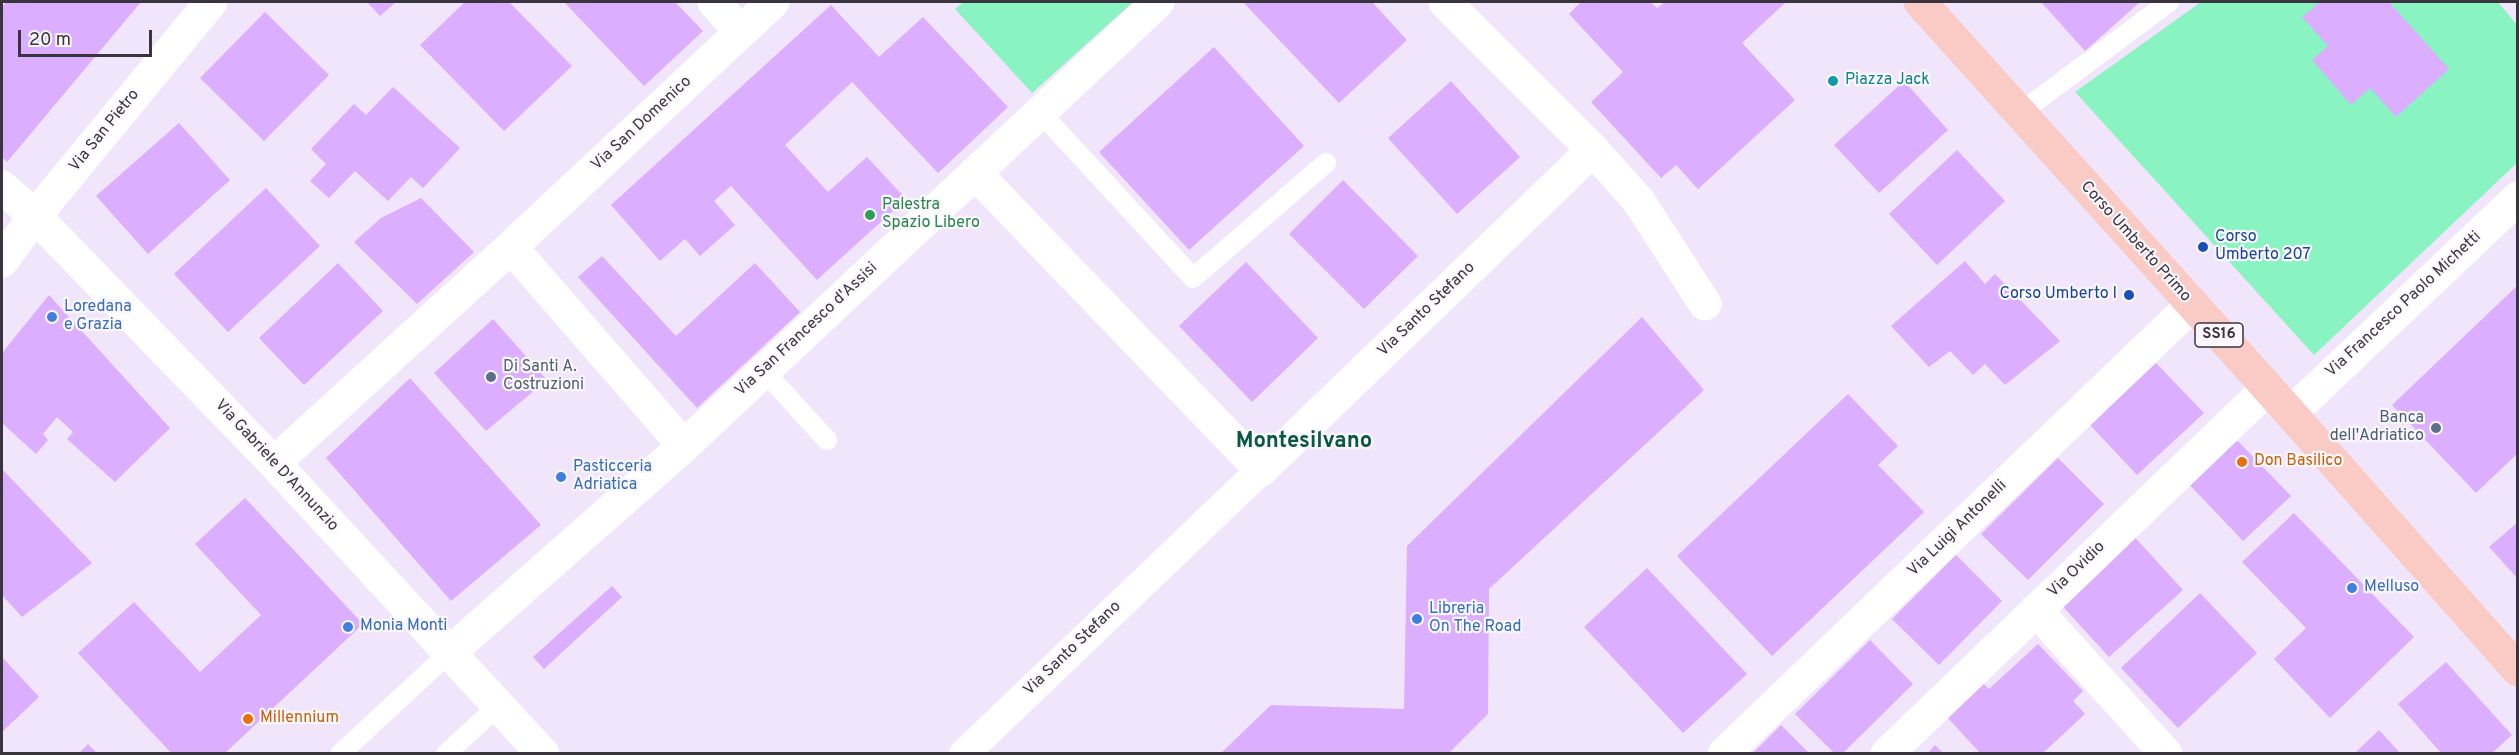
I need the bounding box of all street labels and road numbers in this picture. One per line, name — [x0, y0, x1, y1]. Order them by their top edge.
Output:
street label: Via San Domenico — [588, 73, 696, 175]
street label: Via San Pietro — [66, 86, 144, 176]
street label: Corso Umberto Primo — [2076, 178, 2194, 306]
street label: Via Francesco Paolo Michetti — [2322, 228, 2486, 382]
street label: Via San Francesco d'Assisi — [732, 259, 882, 401]
street label: Via Santo Stefano — [1374, 259, 1480, 361]
road number: SS16 — [2195, 323, 2243, 347]
street label: Via Gabriele D'Annunzio — [210, 396, 342, 536]
street label: Via Luigi Antonelli — [1905, 477, 2011, 581]
street label: Via Ovidio — [2044, 538, 2110, 602]
street label: Via Santo Stefano — [1020, 598, 1126, 700]

